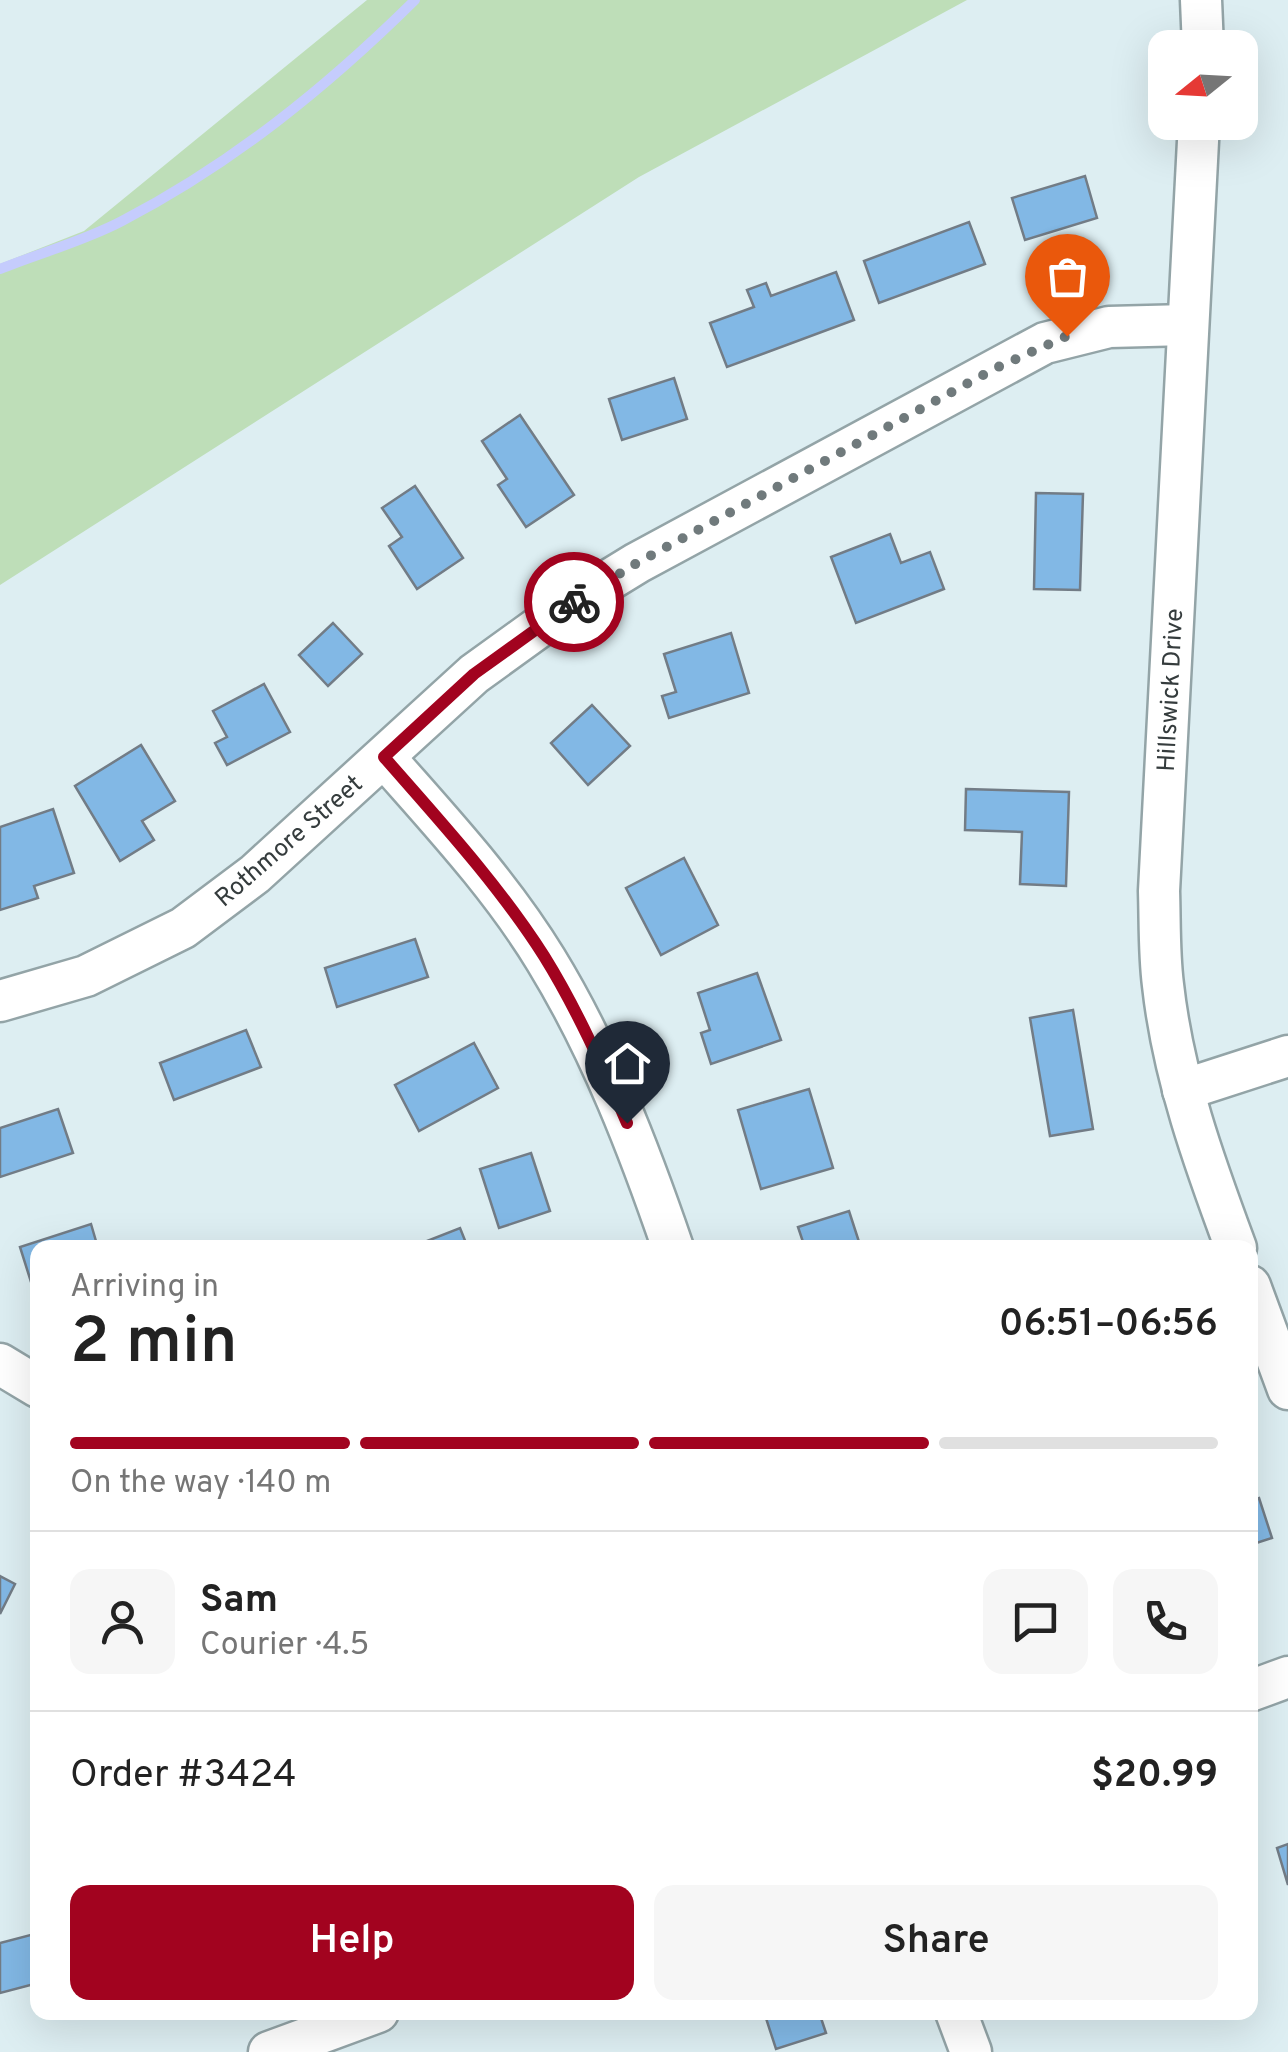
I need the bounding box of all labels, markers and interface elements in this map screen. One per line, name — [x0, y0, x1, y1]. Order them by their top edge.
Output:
north arrow — [1148, 30, 1258, 140]
map controls — [1148, 30, 1258, 140]
pin — [1025, 234, 1110, 337]
icon: bag — [1040, 249, 1095, 304]
courier — [524, 552, 624, 652]
icon: bike — [547, 575, 602, 630]
street label: Hillswick Drive — [1152, 608, 1192, 773]
street label: Rothmore Street — [209, 769, 371, 915]
pin — [585, 1021, 670, 1124]
icon: home — [600, 1036, 655, 1091]
text: Arriving in — [70, 1268, 219, 1308]
text: 06:51–06:56 — [999, 1301, 1218, 1350]
text: 2 min — [70, 1304, 238, 1386]
text: On the way · 140 m — [70, 1464, 331, 1504]
button: person — [70, 1569, 175, 1674]
button: chat — [983, 1569, 1088, 1674]
button: phone — [1113, 1569, 1218, 1674]
text: Sam — [200, 1577, 278, 1626]
text: Courier · 4.5 — [200, 1626, 369, 1666]
text: Order #3424 — [70, 1752, 297, 1801]
text: $20.99 — [1091, 1752, 1218, 1801]
button: Help — [70, 1885, 634, 2000]
button: Share — [654, 1885, 1218, 2000]

